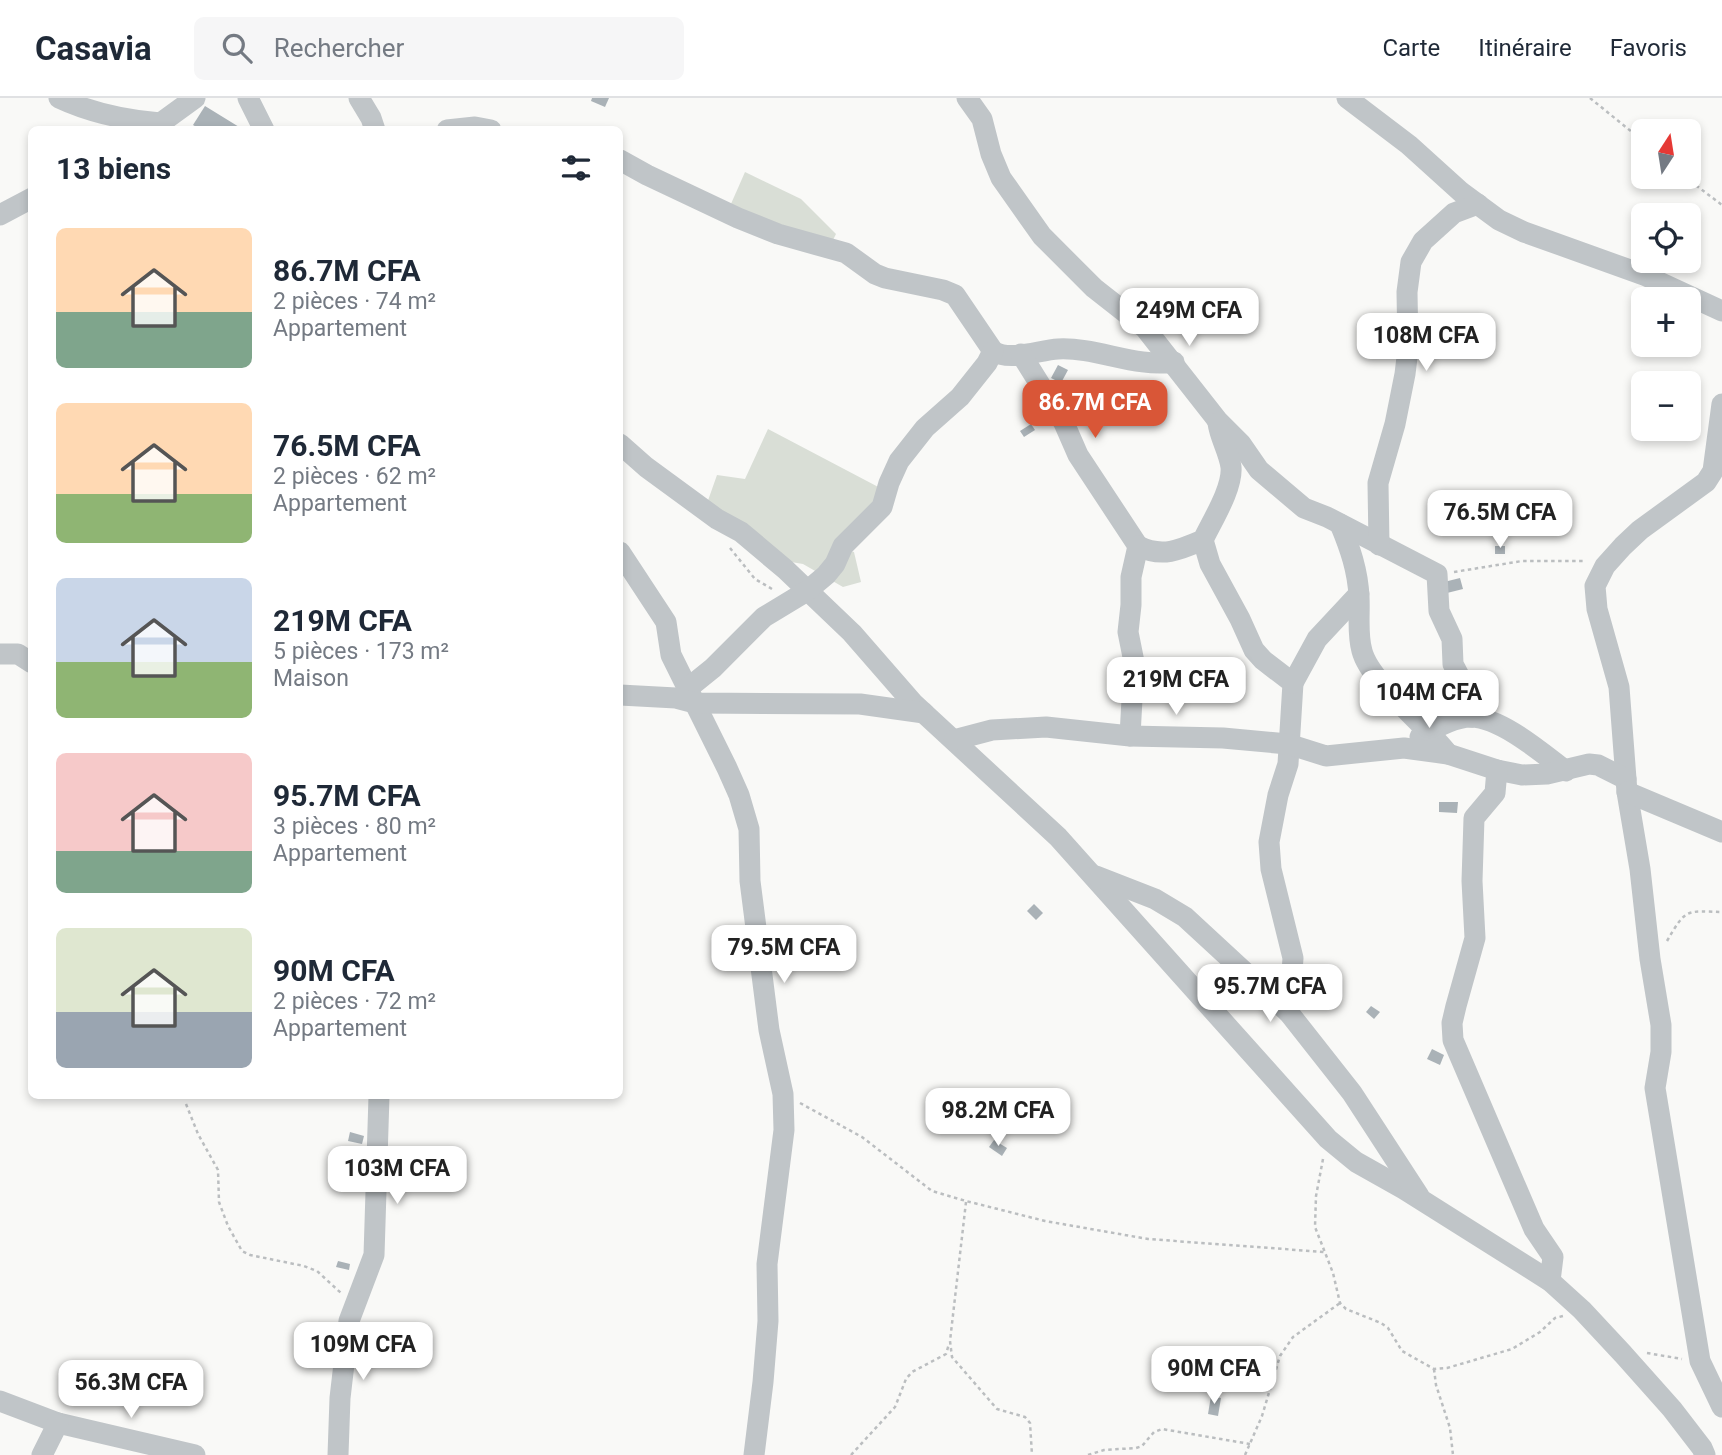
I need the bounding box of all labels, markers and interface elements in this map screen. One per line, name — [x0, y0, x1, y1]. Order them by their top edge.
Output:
search box — [194, 17, 684, 80]
text: Casavia — [35, 29, 152, 68]
icon: search — [218, 29, 256, 67]
text: Rechercher — [274, 33, 404, 63]
text: Carte — [1382, 34, 1440, 62]
text: Itinéraire — [1478, 34, 1572, 62]
text: Favoris — [1610, 34, 1687, 62]
north arrow — [1631, 119, 1701, 189]
map controls — [1631, 119, 1701, 441]
icon: filters — [557, 149, 595, 187]
text: 13 biens — [56, 151, 171, 186]
button: locate — [1631, 203, 1701, 273]
text: 86.7M CFA — [273, 253, 421, 288]
icon: home — [112, 256, 196, 340]
button: + — [1631, 287, 1701, 357]
text: 2 pièces · 74 m² — [273, 288, 436, 315]
pin: 249M CFA — [1117, 288, 1261, 348]
text: 249M CFA — [1136, 297, 1242, 324]
pin: 108M CFA — [1354, 314, 1498, 373]
text: Appartement — [273, 315, 407, 342]
text: 108M CFA — [1373, 322, 1479, 349]
button: − — [1631, 371, 1701, 441]
pin: 86.7M CFA — [1015, 380, 1175, 440]
text: 86.7M CFA — [1038, 389, 1152, 416]
text: 76.5M CFA — [273, 428, 421, 463]
icon: home — [112, 431, 196, 515]
text: 2 pièces · 62 m² — [273, 463, 436, 490]
text: Appartement — [273, 490, 407, 517]
pin: 76.5M CFA — [1420, 490, 1580, 550]
text: 76.5M CFA — [1443, 499, 1557, 526]
text: 219M CFA — [273, 603, 412, 638]
icon: home — [112, 606, 196, 690]
text: 5 pièces · 173 m² — [273, 638, 449, 665]
pin: 219M CFA — [1104, 658, 1248, 717]
text: Maison — [273, 665, 349, 692]
text: 219M CFA — [1123, 666, 1229, 693]
pin: 104M CFA — [1357, 670, 1501, 730]
text: 104M CFA — [1376, 679, 1482, 706]
text: 95.7M CFA — [273, 778, 421, 813]
icon: home — [112, 781, 196, 865]
text: 3 pièces · 80 m² — [273, 813, 436, 840]
text: Appartement — [273, 840, 407, 867]
pin: 79.5M CFA — [704, 926, 864, 985]
text: 79.5M CFA — [727, 934, 841, 961]
text: 90M CFA — [273, 953, 395, 988]
icon: home — [112, 956, 196, 1040]
pin: 95.7M CFA — [1190, 964, 1350, 1024]
text: 95.7M CFA — [1213, 973, 1327, 1000]
text: 2 pièces · 72 m² — [273, 988, 436, 1015]
text: Appartement — [273, 1015, 407, 1042]
pin: 98.2M CFA — [918, 1088, 1078, 1148]
text: 98.2M CFA — [941, 1097, 1055, 1124]
pin: 103M CFA — [325, 1146, 469, 1206]
text: 103M CFA — [344, 1155, 450, 1182]
pin: 109M CFA — [291, 1322, 435, 1382]
text: 109M CFA — [310, 1331, 416, 1358]
pin: 90M CFA — [1149, 1346, 1279, 1406]
text: 90M CFA — [1167, 1355, 1261, 1382]
pin: 56.3M CFA — [51, 1360, 211, 1420]
text: 56.3M CFA — [74, 1369, 188, 1396]

